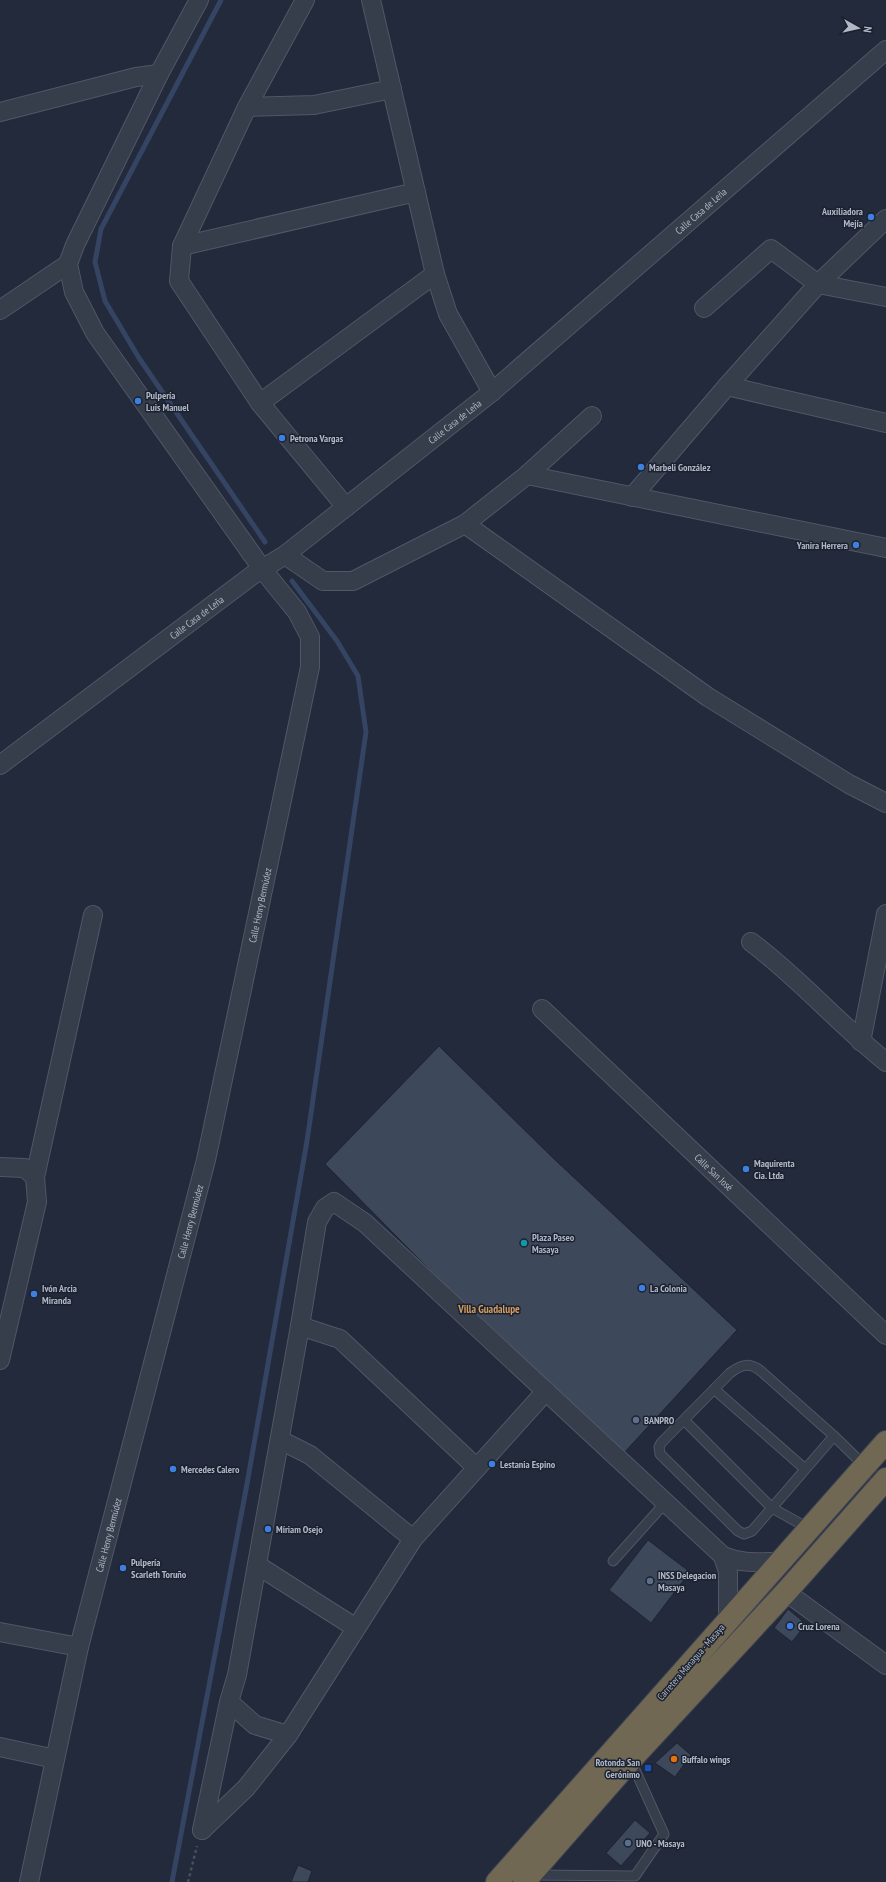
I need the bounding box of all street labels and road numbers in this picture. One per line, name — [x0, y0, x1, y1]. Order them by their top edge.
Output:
street label: Calle Casa de Leña — [672, 185, 729, 237]
street label: Calle Casa de Leña — [425, 396, 484, 446]
street label: Calle Casa de Leña — [167, 593, 226, 642]
street label: Calle Henry Bermúdez — [246, 866, 274, 944]
street label: Calle San José — [692, 1151, 736, 1193]
street label: Calle Henry Bermúdez — [174, 1183, 206, 1260]
street label: Calle Henry Bermúdez — [92, 1496, 124, 1573]
street label: Carretera Managua - Masaya — [654, 1621, 728, 1703]

